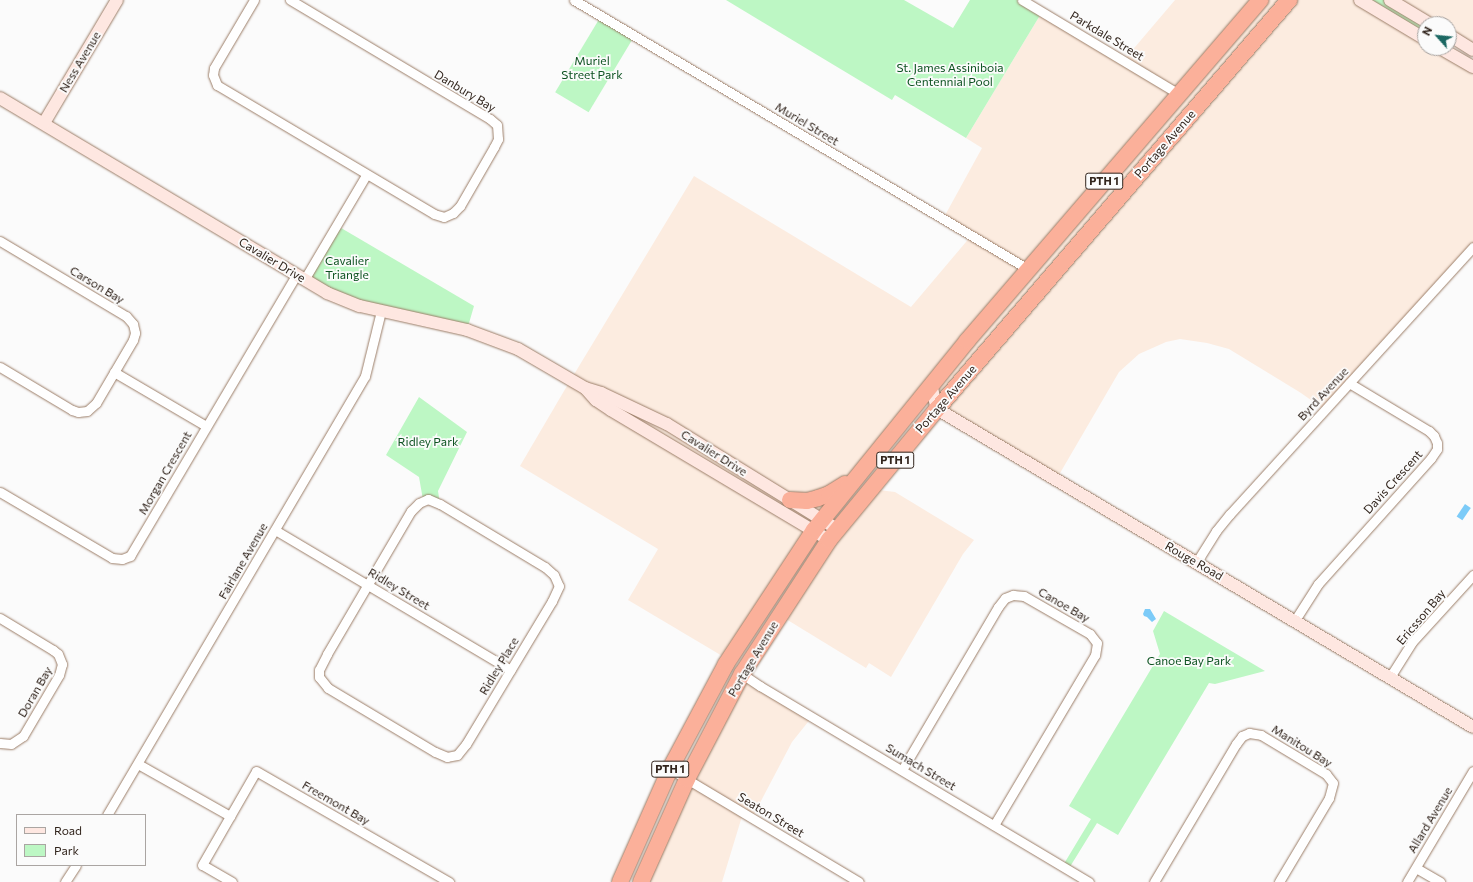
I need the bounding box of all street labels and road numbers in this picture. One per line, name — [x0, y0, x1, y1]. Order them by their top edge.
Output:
street label: Parkdale Street — [1067, 8, 1147, 64]
street label: Ness Avenue — [56, 29, 104, 95]
street label: Danbury Bay — [432, 67, 498, 115]
street label: Muriel Street — [773, 99, 841, 149]
street label: Portage Avenue — [1132, 107, 1198, 181]
road number: PTH 1 — [1085, 172, 1123, 190]
street label: Cavalier Drive — [236, 234, 308, 286]
street label: Carson Bay — [67, 263, 127, 307]
street label: Portage Avenue — [913, 362, 979, 436]
street label: Byrd Avenue — [1295, 364, 1351, 424]
street label: Cavalier Drive — [678, 427, 750, 479]
street label: Morgan Crescent — [135, 429, 195, 517]
street label: Davis Crescent — [1361, 447, 1425, 517]
road number: PTH 1 — [876, 451, 914, 469]
street label: Fairlane Avenue — [215, 520, 271, 602]
street label: Rouge Road — [1162, 539, 1226, 583]
street label: Ridley Street — [365, 565, 433, 613]
street label: Canoe Bay — [1036, 584, 1092, 626]
street label: Ericsson Bay — [1394, 586, 1448, 648]
street label: Portage Avenue — [725, 619, 781, 699]
street label: Ridley Place — [476, 634, 522, 698]
street label: Doran Bay — [15, 664, 55, 720]
street label: Manitou Bay — [1269, 722, 1335, 770]
street label: Sumach Street — [883, 740, 959, 794]
road number: PTH 1 — [651, 760, 689, 778]
street label: Freemont Bay — [300, 778, 372, 828]
street label: Allard Avenue — [1405, 784, 1455, 856]
street label: Seaton Street — [735, 790, 807, 840]

